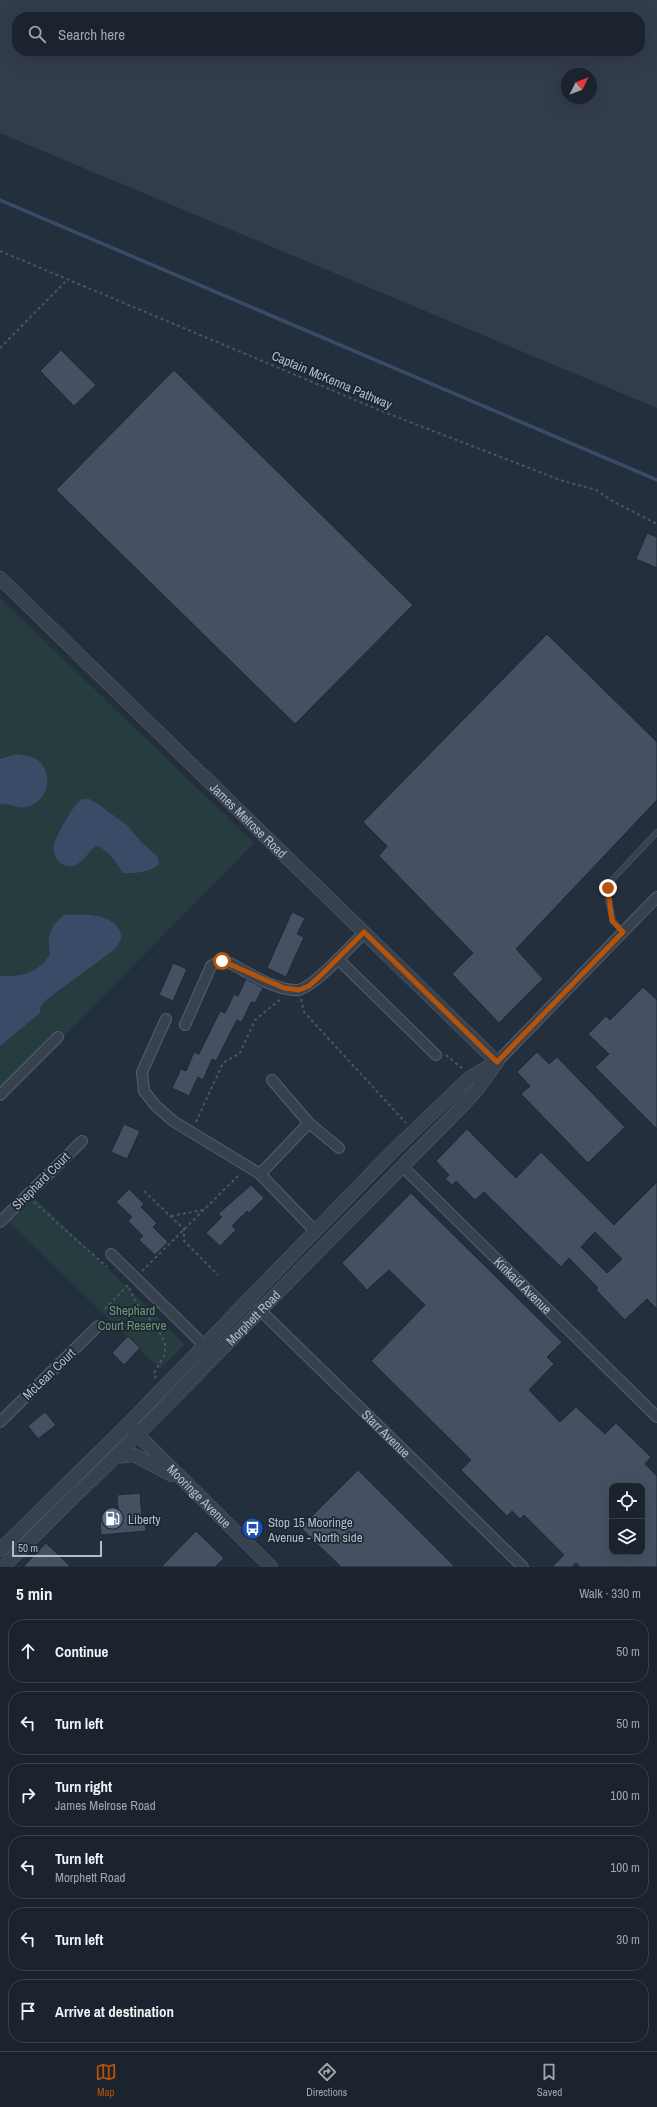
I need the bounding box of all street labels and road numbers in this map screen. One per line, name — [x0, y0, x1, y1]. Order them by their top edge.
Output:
street label: Captain McKenna Pathway — [269, 347, 395, 413]
street label: James Melrose Road — [207, 779, 291, 861]
street label: Shephard Court — [8, 1148, 74, 1214]
street label: Kinkaid Avenue — [491, 1253, 556, 1318]
street label: Morphett Road — [222, 1287, 284, 1349]
street label: McLean Court — [19, 1345, 79, 1403]
street label: Starr Avenue — [358, 1406, 414, 1461]
street label: Mooringe Avenue — [164, 1460, 235, 1531]

